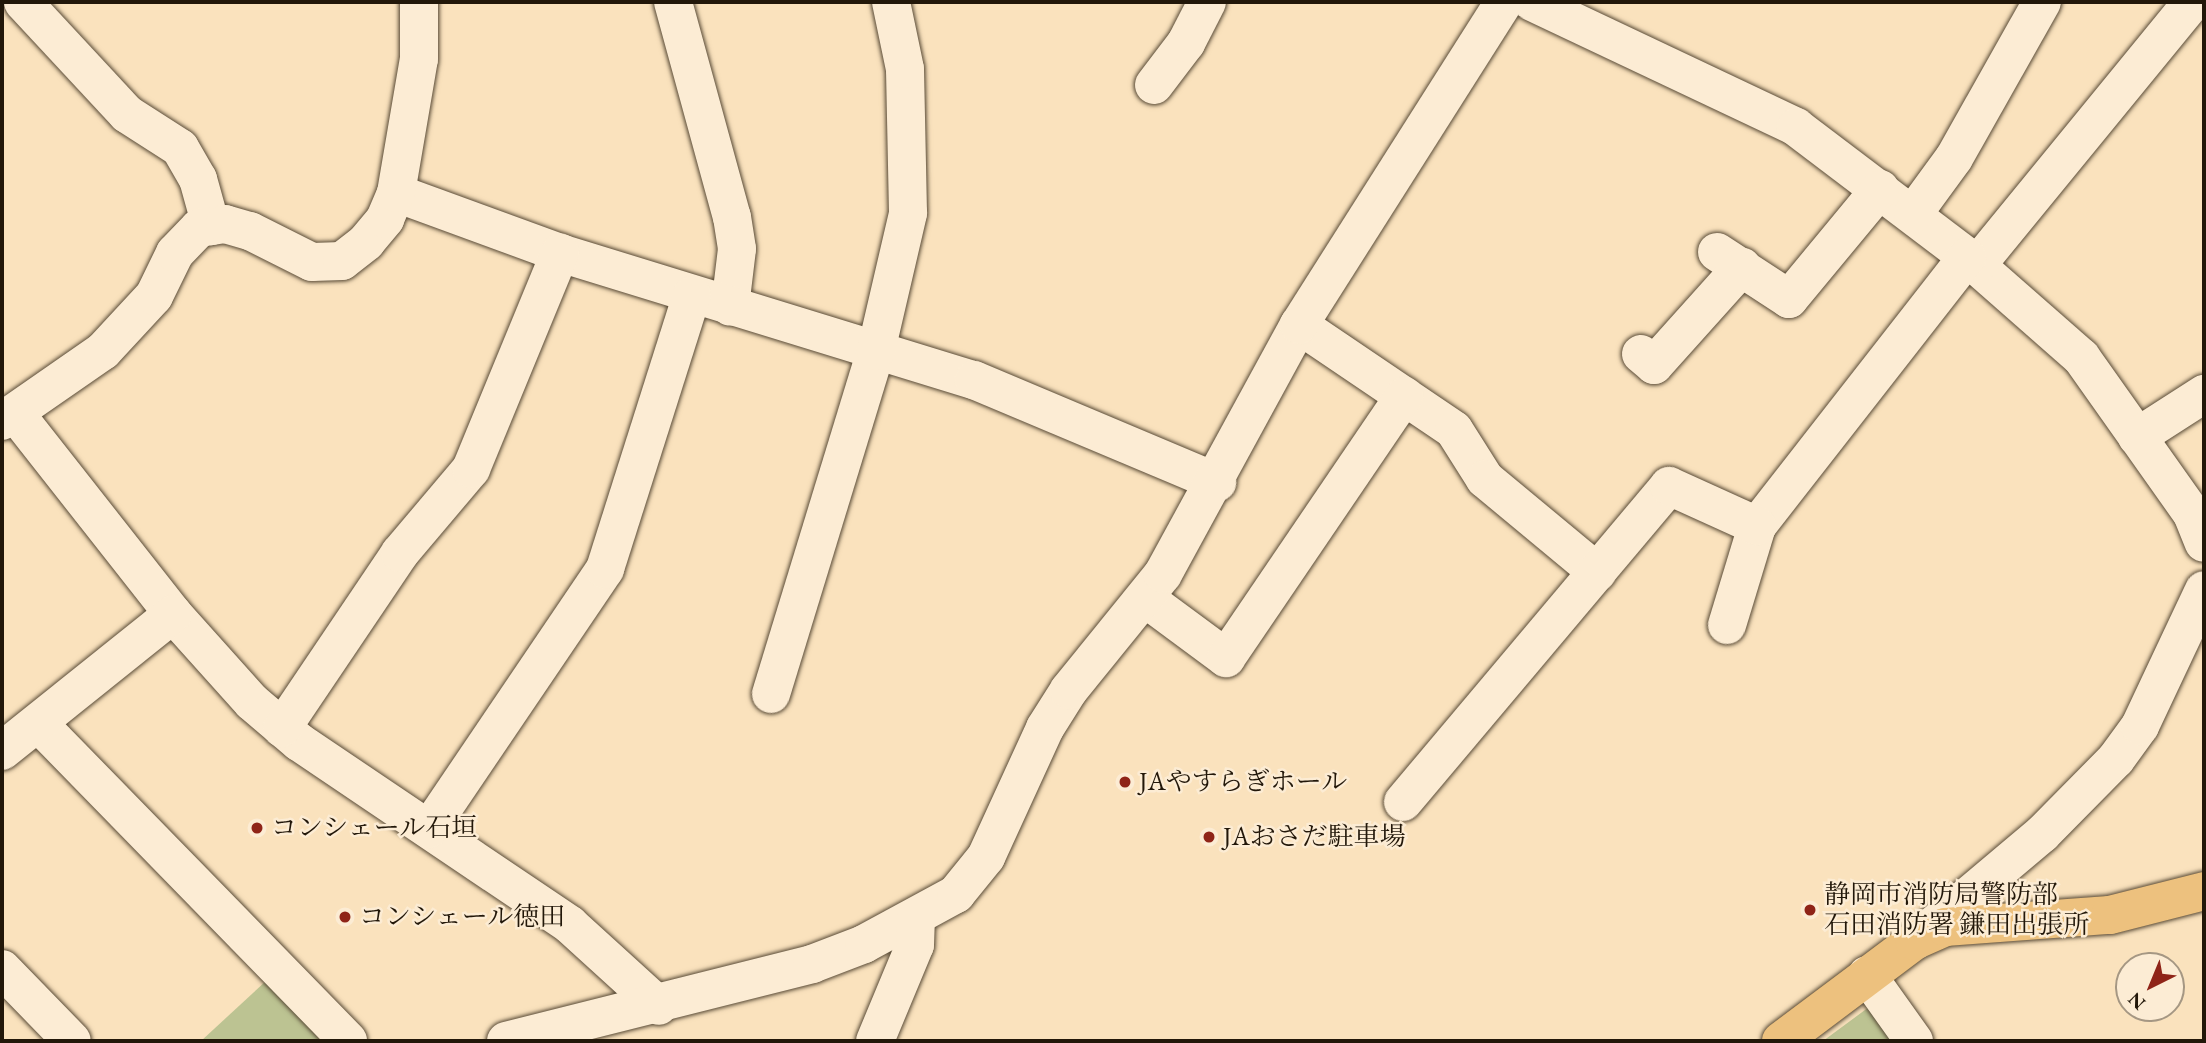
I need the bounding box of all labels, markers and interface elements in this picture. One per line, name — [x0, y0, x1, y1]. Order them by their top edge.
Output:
place label: JAやすらぎホール — [1139, 766, 1348, 798]
marker: JAやすらぎホール — [1117, 774, 1133, 790]
place label: コンシェール石垣 — [271, 812, 479, 844]
marker: コンシェール石垣 — [249, 820, 265, 836]
place label: JAおさだ駐車場 — [1223, 821, 1406, 853]
marker: JAおさだ駐車場 — [1201, 829, 1217, 845]
place label: 静岡市消防局警防部 石田消防署 鎌田出張所 — [1824, 879, 2089, 940]
place label: コンシェール徳田 — [359, 901, 567, 933]
marker: 静岡市消防局警防部 石田消防署 鎌田出張所 — [1802, 902, 1818, 918]
marker: コンシェール徳田 — [337, 909, 353, 925]
north arrow — [2115, 952, 2185, 1022]
text: N — [2123, 987, 2151, 1016]

